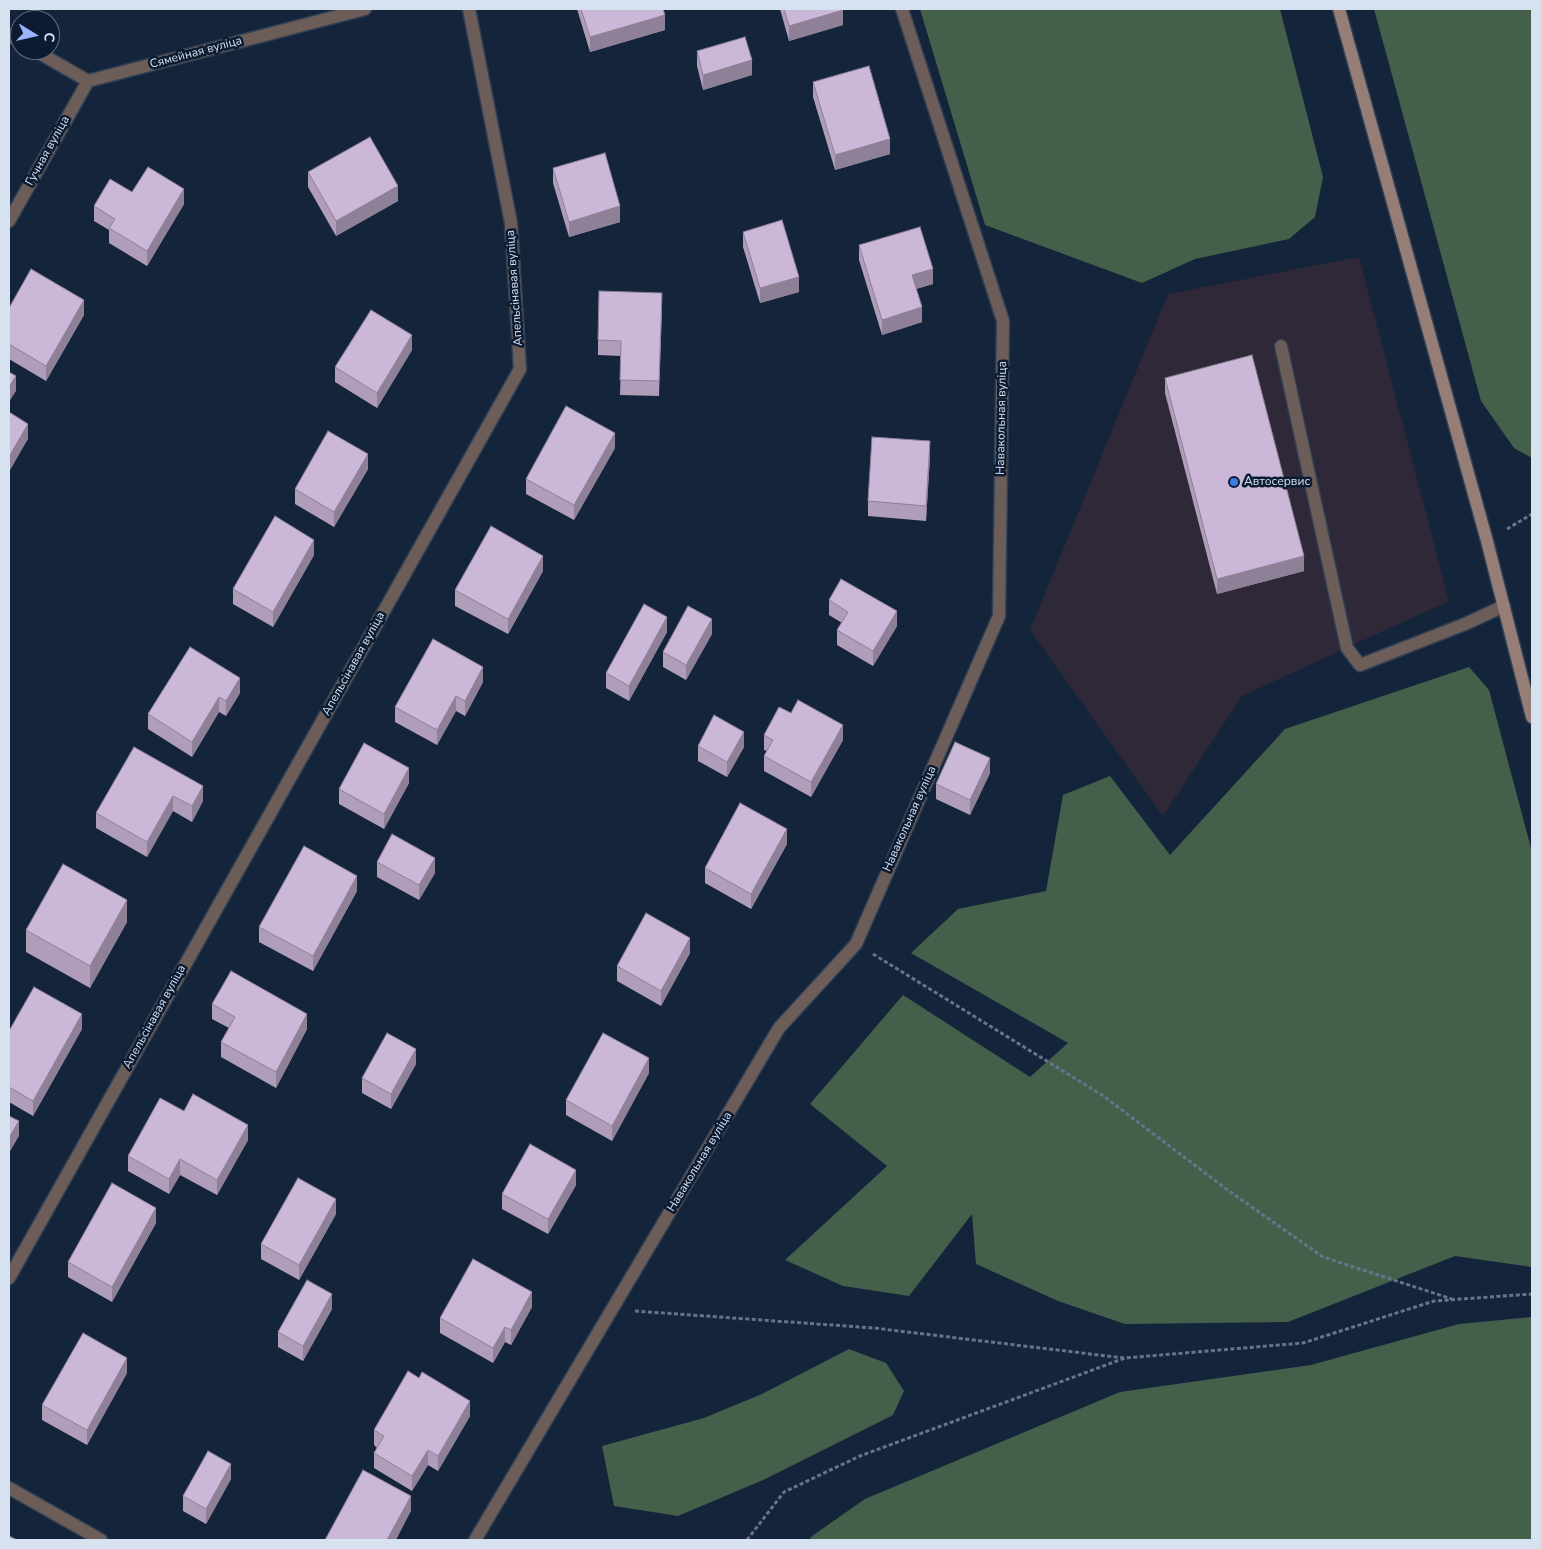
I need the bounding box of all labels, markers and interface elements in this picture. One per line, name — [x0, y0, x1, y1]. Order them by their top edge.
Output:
north arrow — [10, 10, 60, 60]
text: С — [39, 31, 59, 43]
street label: Сямейная вуліца — [148, 34, 244, 72]
street label: Гучная вуліца — [23, 114, 73, 188]
street label: Апельсінавая вуліца — [504, 230, 526, 346]
street label: Навакольная вуліца — [994, 361, 1010, 475]
place label: Автосервис — [1244, 475, 1310, 489]
marker: Автосервис — [1228, 476, 1240, 488]
street label: Апельсінавая вуліца — [320, 610, 388, 718]
street label: Навакольная вуліца — [880, 764, 940, 874]
street label: Апельсінавая вуліца — [121, 963, 189, 1071]
street label: Навакольная вуліца — [664, 1109, 736, 1215]

